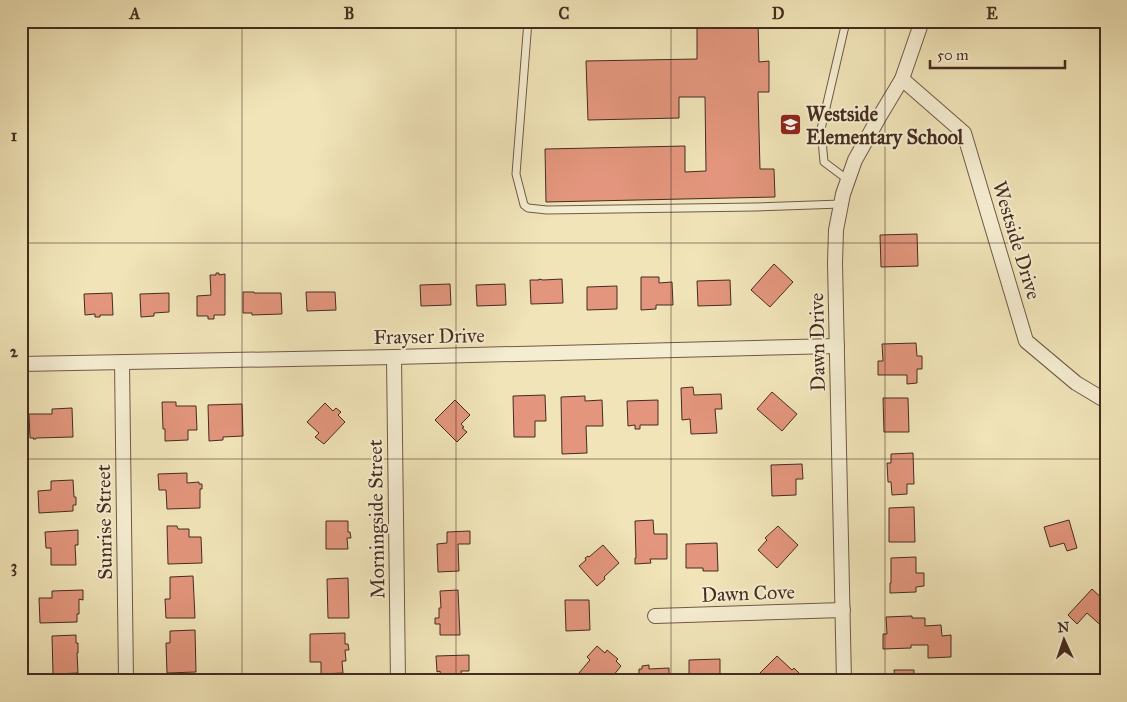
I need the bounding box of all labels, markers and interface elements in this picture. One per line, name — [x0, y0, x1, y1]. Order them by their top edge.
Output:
text: A — [129, 4, 141, 23]
text: B — [344, 4, 354, 23]
text: C — [559, 4, 570, 23]
text: D — [772, 4, 785, 23]
text: E — [986, 4, 998, 23]
scale bar — [930, 38, 1064, 70]
text: 50 m — [937, 46, 969, 64]
place label: Westside Elementary School — [806, 102, 964, 150]
school or university icon: Westside Elementary School — [778, 113, 802, 137]
text: 1 — [11, 126, 18, 145]
street label: Westside Drive — [988, 178, 1046, 302]
street label: Dawn Drive — [804, 293, 830, 391]
street label: Frayser Drive — [373, 323, 485, 349]
text: 2 — [10, 342, 19, 361]
street label: Morningside Street — [363, 439, 390, 599]
street label: Sunrise Street — [91, 464, 117, 580]
text: 3 — [11, 557, 17, 577]
street label: Dawn Cove — [701, 579, 795, 607]
north arrow — [1040, 614, 1090, 664]
text: N — [1057, 619, 1070, 636]

